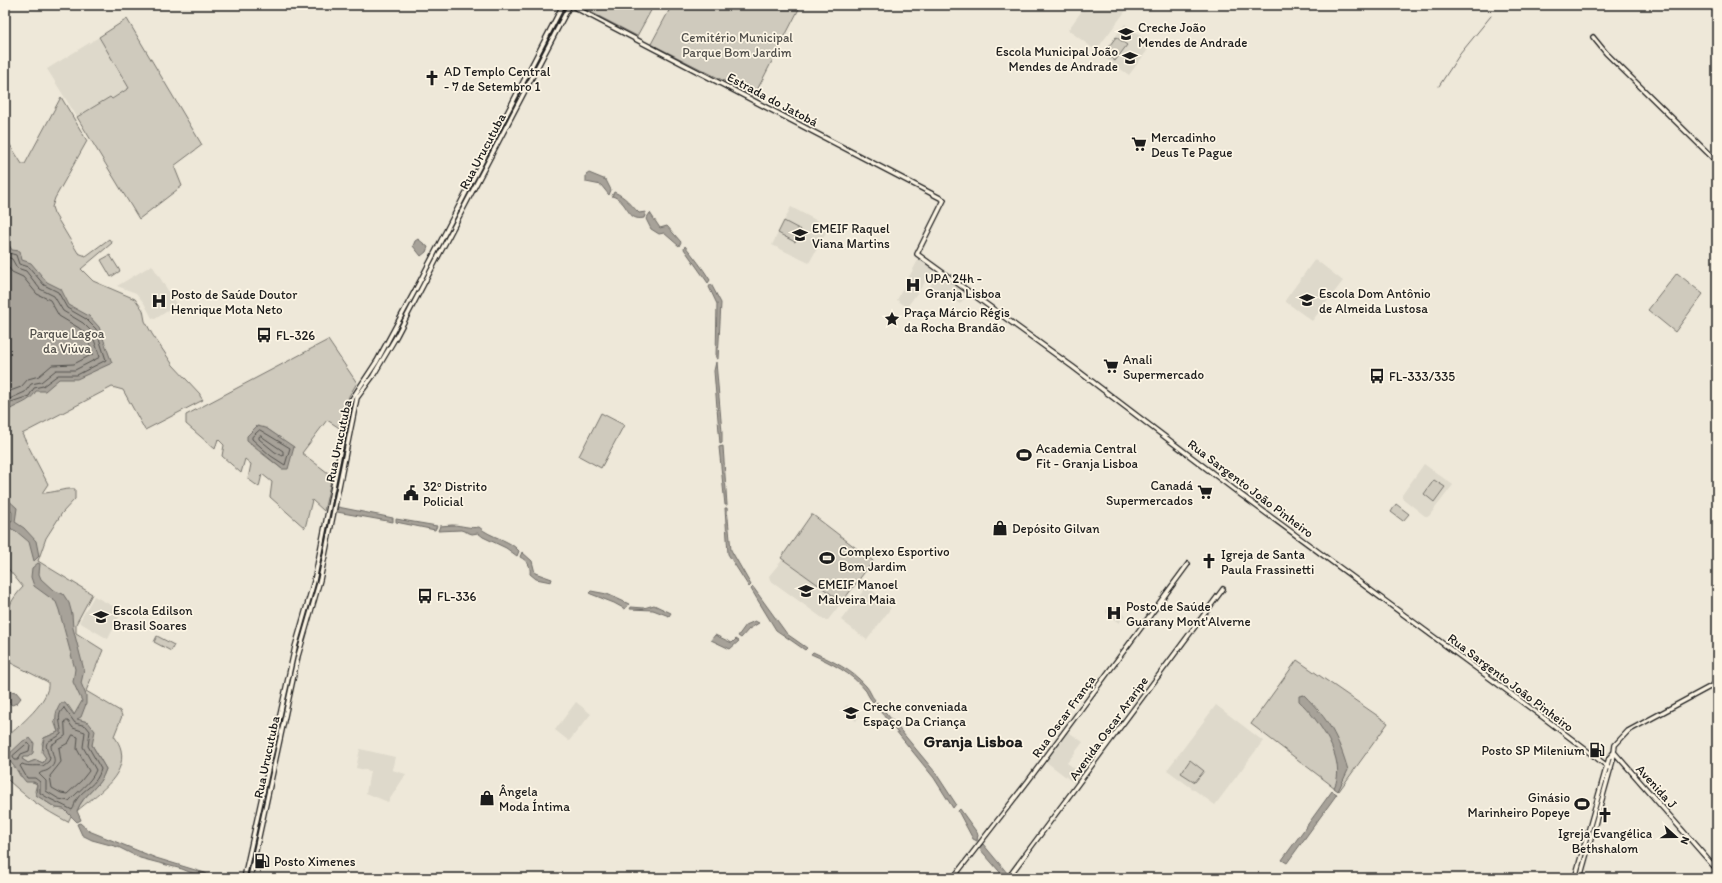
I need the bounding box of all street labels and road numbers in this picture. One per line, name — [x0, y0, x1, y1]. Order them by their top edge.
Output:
street label: Estrada do Jatobá — [725, 69, 821, 130]
street label: Rua Urucutuba — [456, 110, 509, 192]
street label: Rua Urucutuba — [322, 398, 355, 484]
street label: Rua Sargento João Pinheiro — [1185, 436, 1317, 541]
street label: Rua Sargento João Pinheiro — [1445, 630, 1577, 735]
street label: Rua Oscar França — [1028, 672, 1099, 760]
street label: Avenida Oscar Araripe — [1066, 674, 1151, 783]
street label: Rua Urucutuba — [250, 714, 283, 800]
street label: Avenida J — [1633, 761, 1681, 812]

